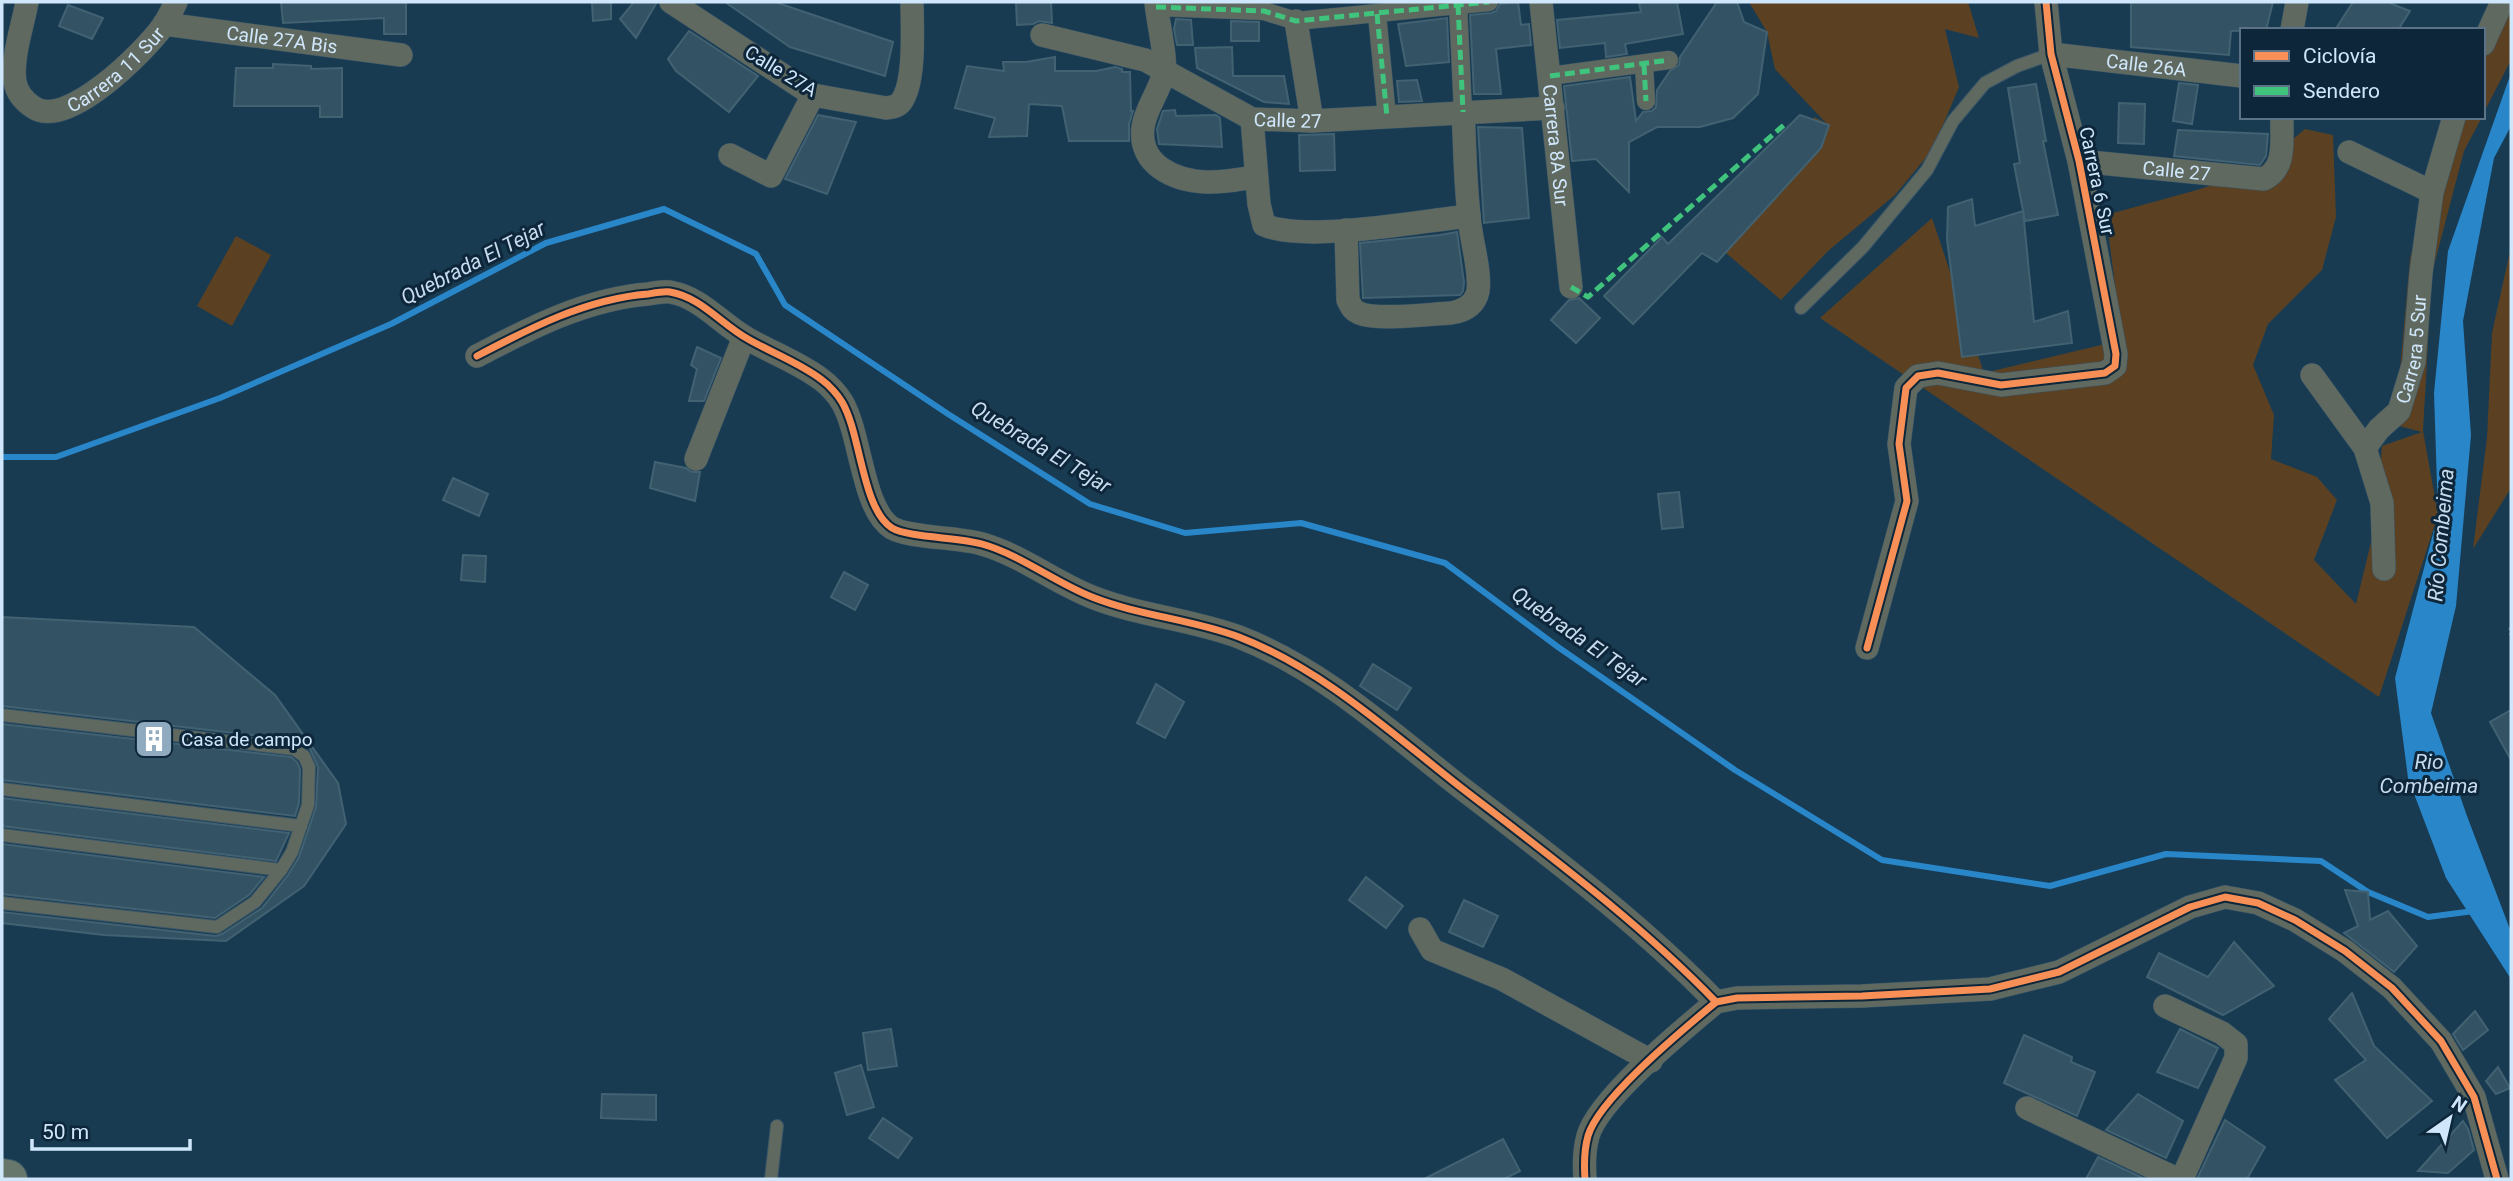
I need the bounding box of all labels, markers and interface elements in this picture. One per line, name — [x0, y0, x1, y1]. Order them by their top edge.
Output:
street label: Calle 27A Bis — [225, 21, 339, 58]
street label: Carrera 11 Sur — [63, 22, 170, 117]
legend — [2240, 28, 2485, 119]
street label: Calle 27A — [741, 40, 822, 102]
text: Ciclovía — [2303, 44, 2377, 68]
street label: Calle 26A — [2105, 49, 2188, 81]
text: Sendero — [2303, 79, 2380, 103]
street label: Carrera 8A Sur — [1538, 83, 1574, 208]
street label: Calle 27 — [1253, 108, 1322, 133]
street label: Carrera 6 Sur — [2074, 125, 2120, 238]
street label: Calle 27 — [2142, 156, 2212, 185]
water label: Quebrada El Tejar — [397, 216, 550, 310]
street label: Carrera 5 Sur — [2390, 293, 2431, 406]
water label: Quebrada El Tejar — [967, 396, 1116, 499]
water label: Río Combeima — [2423, 468, 2459, 602]
water label: Quebrada El Tejar — [1507, 582, 1652, 693]
building icon: Casa de campo — [133, 718, 175, 760]
place label: Casa de campo — [181, 728, 313, 751]
water label: Rio Combeima — [2380, 750, 2478, 798]
north arrow — [2415, 1083, 2485, 1153]
text: N — [2447, 1091, 2471, 1118]
scale bar — [32, 1108, 189, 1152]
text: 50 m — [42, 1120, 89, 1144]

